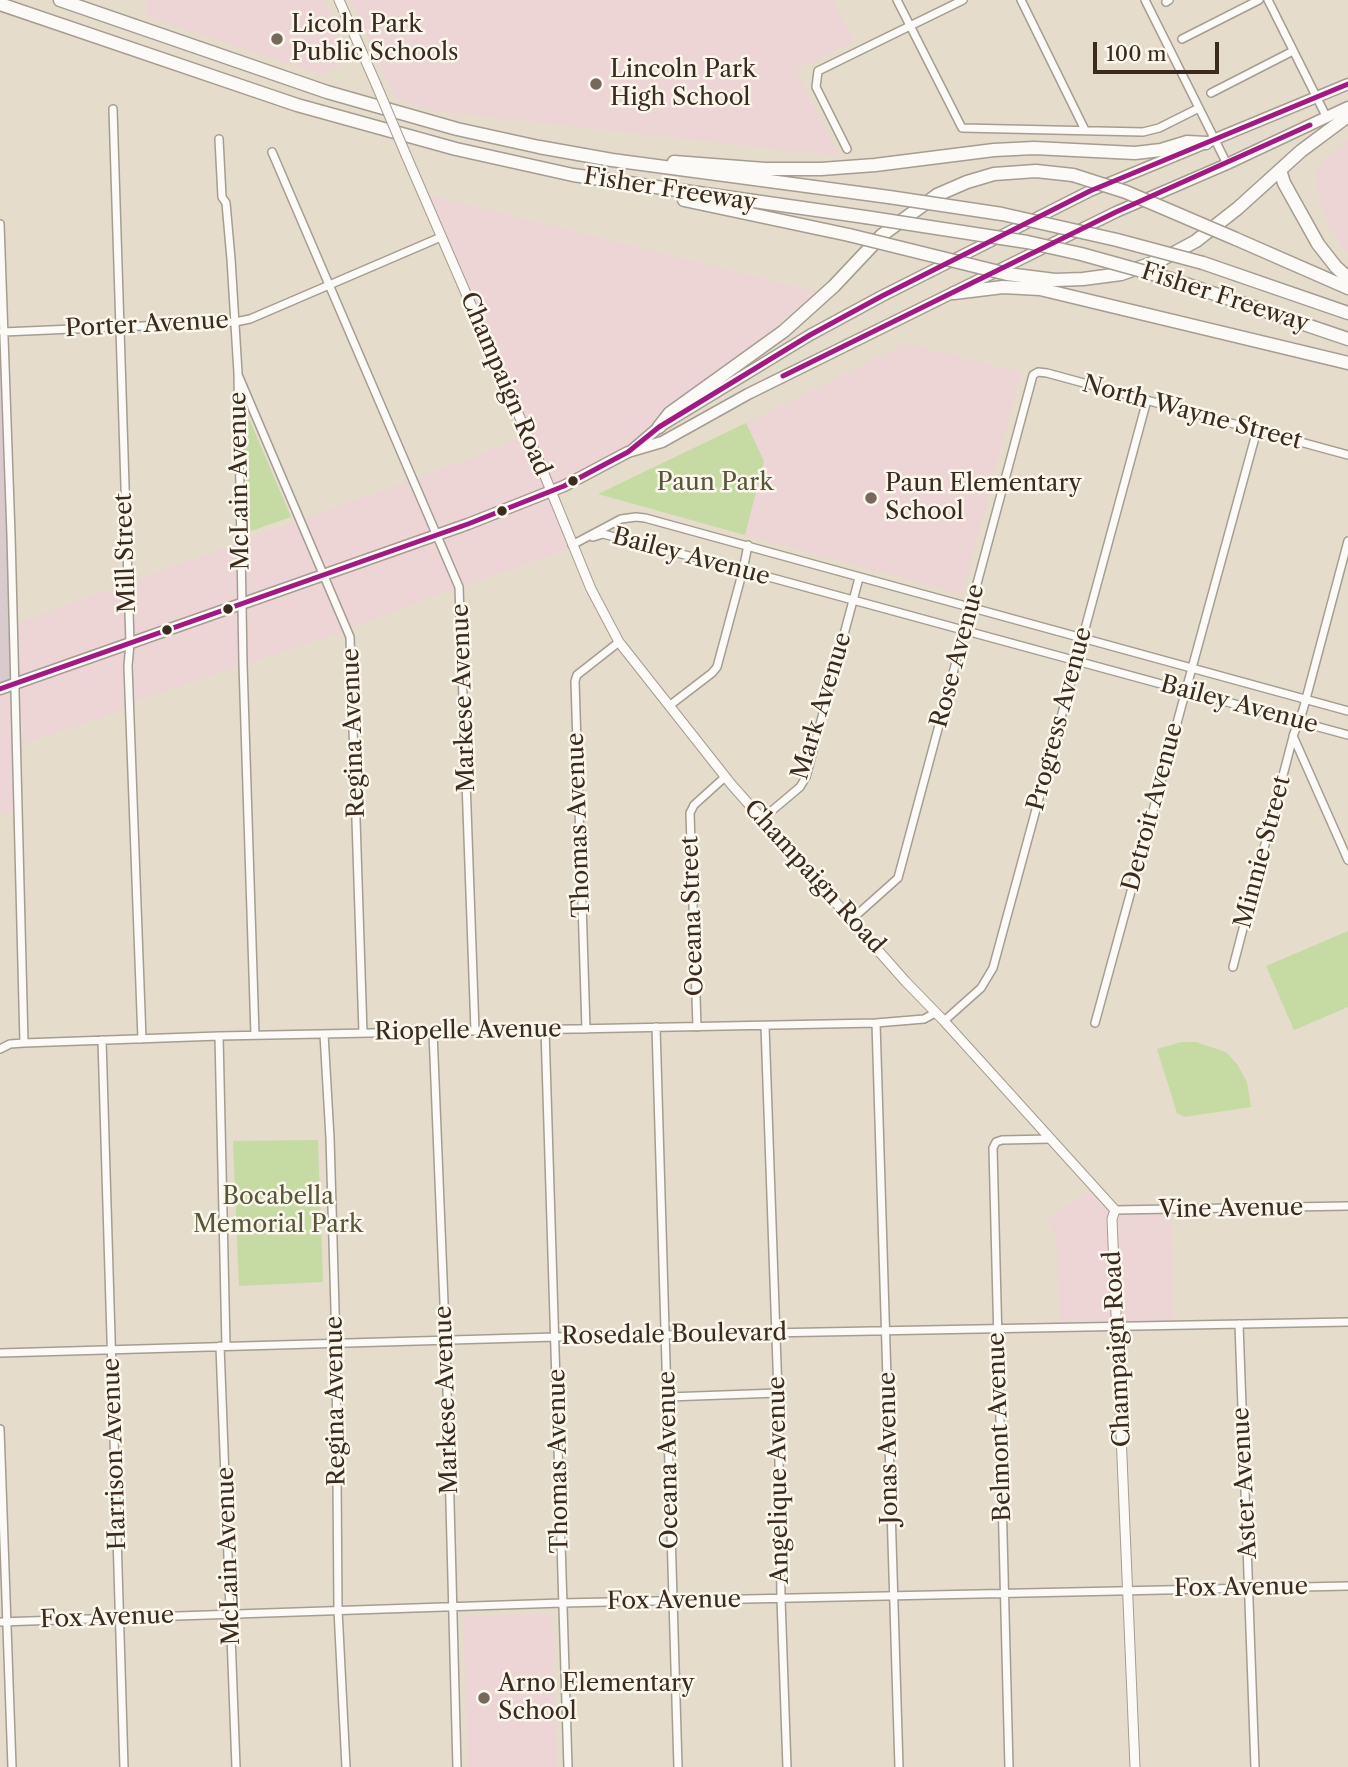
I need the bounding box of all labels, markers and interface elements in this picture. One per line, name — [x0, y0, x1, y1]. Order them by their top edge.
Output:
place label: Licoln Park Public Schools — [291, 11, 459, 67]
scale bar — [1096, 28, 1222, 72]
marker: Licoln Park Public Schools — [269, 31, 285, 47]
text: 100 m — [1106, 41, 1167, 66]
place label: Lincoln Park High School — [610, 56, 756, 112]
marker: Lincoln Park High School — [588, 76, 604, 92]
street label: Fisher Freeway — [581, 162, 759, 218]
street label: Fisher Freeway — [1137, 257, 1313, 339]
street label: Champaign Road — [453, 288, 557, 480]
street label: Porter Avenue — [64, 306, 230, 344]
street label: North Wayne Street — [1079, 370, 1305, 456]
street label: McLain Avenue — [224, 391, 256, 571]
park label: Paun Park — [657, 469, 773, 497]
place label: Paun Elementary School — [885, 470, 1082, 526]
unlabelled marker — [566, 474, 580, 488]
marker: Paun Elementary School — [863, 490, 879, 506]
street label: Mill Street — [110, 492, 142, 614]
unlabelled marker — [495, 504, 509, 518]
street label: Bailey Avenue — [609, 522, 773, 592]
street label: Rose Avenue — [925, 581, 991, 731]
unlabelled marker — [221, 602, 235, 616]
street label: Markese Avenue — [446, 603, 482, 793]
unlabelled marker — [160, 623, 174, 637]
street label: Progress Avenue — [1022, 624, 1098, 814]
street label: Mark Avenue — [786, 629, 858, 783]
street label: Regina Avenue — [337, 647, 371, 819]
street label: Bailey Avenue — [1157, 670, 1321, 740]
street label: Detroit Avenue — [1117, 720, 1189, 894]
street label: Thomas Avenue — [561, 732, 597, 918]
street label: Minnie Street — [1229, 773, 1297, 931]
street label: Champaign Road — [737, 794, 891, 960]
street label: Oceana Street — [676, 835, 710, 997]
street label: Riopelle Avenue — [374, 1015, 562, 1047]
park label: Bocabella Memorial Park — [193, 1183, 363, 1239]
street label: Vine Avenue — [1158, 1193, 1304, 1225]
street label: Champaign Road — [1098, 1250, 1138, 1448]
street label: Markese Avenue — [429, 1305, 465, 1495]
street label: Regina Avenue — [320, 1316, 352, 1486]
street label: Rosedale Boulevard — [561, 1319, 787, 1351]
street label: Belmont Avenue — [982, 1332, 1018, 1522]
street label: Harrison Avenue — [97, 1357, 133, 1551]
street label: Thomas Avenue — [543, 1368, 575, 1554]
street label: Oceana Avenue — [653, 1371, 685, 1549]
street label: Jonas Avenue — [873, 1371, 905, 1525]
street label: Angelique Avenue — [763, 1376, 795, 1584]
street label: Aster Avenue — [1227, 1406, 1263, 1560]
street label: McLain Avenue — [211, 1466, 247, 1646]
street label: Fox Avenue — [1174, 1572, 1308, 1604]
street label: Fox Avenue — [607, 1585, 741, 1617]
street label: Fox Avenue — [39, 1601, 175, 1635]
place label: Arno Elementary School — [498, 1670, 695, 1726]
marker: Arno Elementary School — [476, 1690, 492, 1706]

